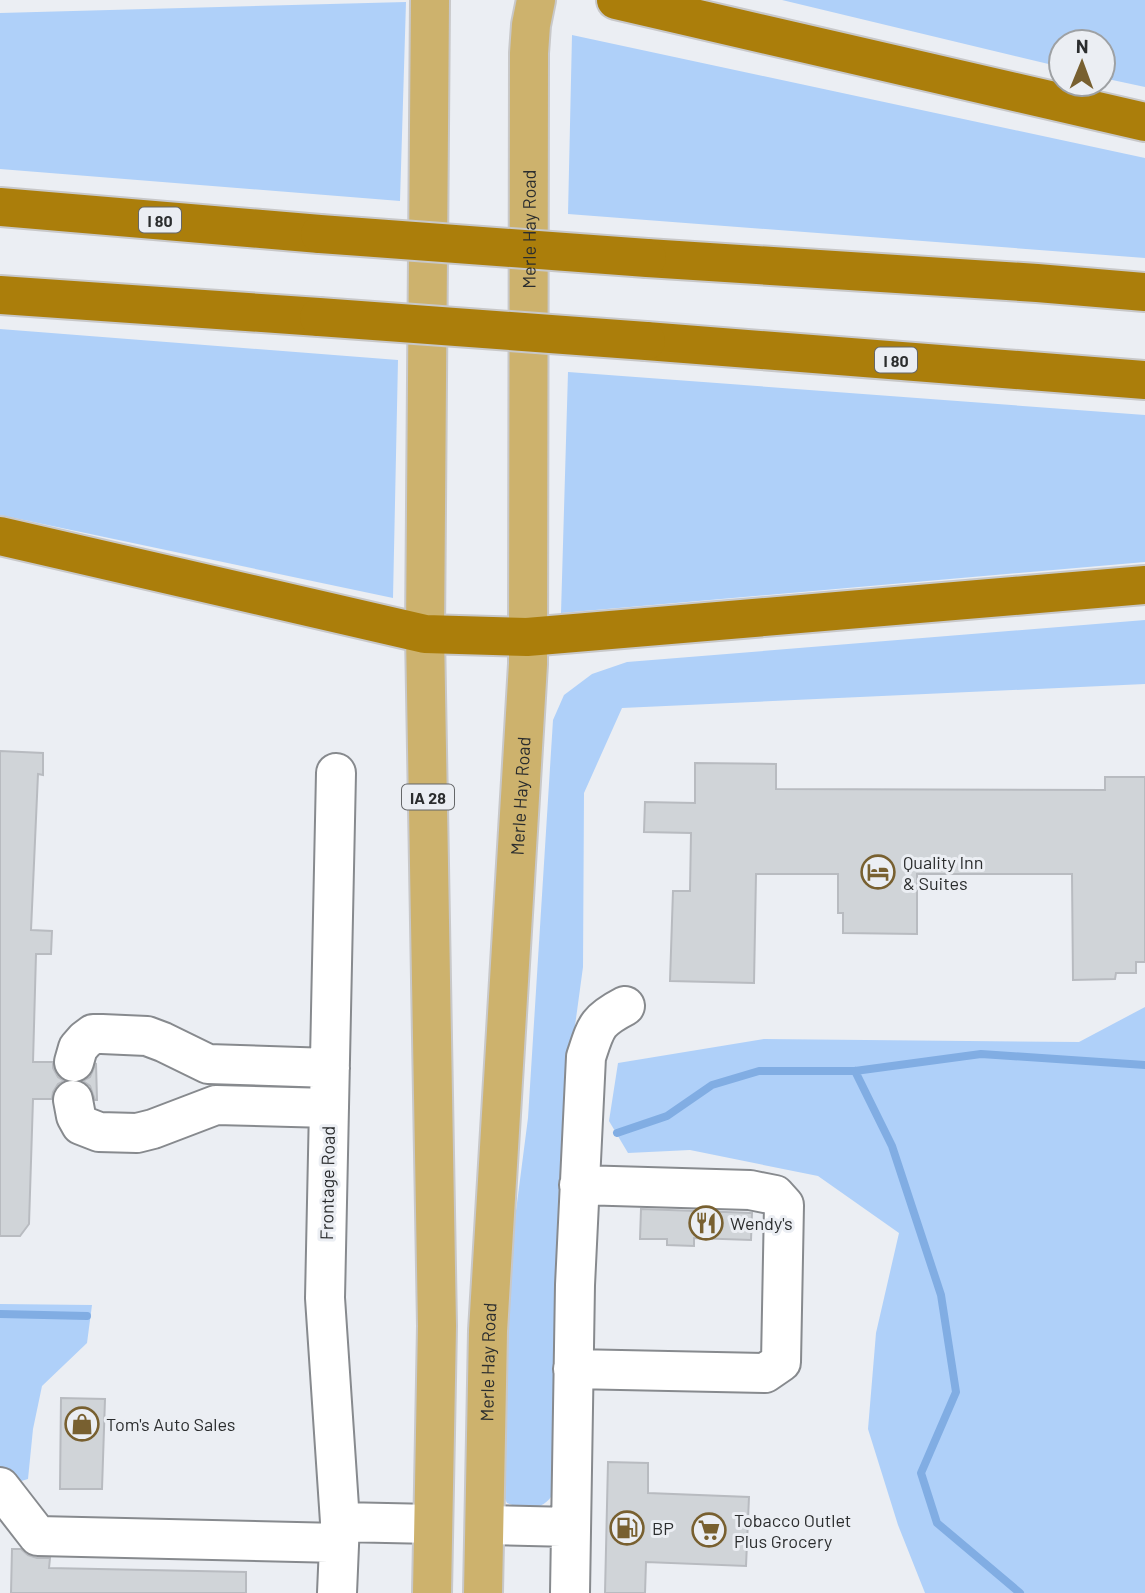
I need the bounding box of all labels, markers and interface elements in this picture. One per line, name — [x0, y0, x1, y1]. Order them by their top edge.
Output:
north arrow — [1047, 28, 1117, 98]
text: N — [1076, 34, 1089, 57]
street label: Merle Hay Road — [518, 170, 540, 289]
road number: I 80 — [139, 208, 181, 232]
road number: I 80 — [875, 348, 917, 372]
street label: Merle Hay Road — [506, 736, 535, 856]
road number: IA 28 — [402, 784, 454, 810]
place label: Quality Inn & Suites — [903, 851, 983, 894]
hotel icon: Quality Inn & Suites — [859, 853, 897, 891]
street label: Frontage Road — [315, 1126, 339, 1240]
restaurant icon: Wendy's — [687, 1204, 725, 1242]
place label: Wendy's — [730, 1212, 793, 1234]
street label: Merle Hay Road — [475, 1302, 501, 1422]
shop icon: Tom's Auto Sales — [63, 1405, 101, 1443]
place label: Tom's Auto Sales — [106, 1413, 235, 1435]
fuel station icon: BP — [608, 1509, 646, 1547]
place label: Tobacco Outlet Plus Grocery — [734, 1509, 851, 1552]
supermarket icon: Tobacco Outlet Plus Grocery — [690, 1511, 728, 1549]
place label: BP — [652, 1517, 674, 1539]

